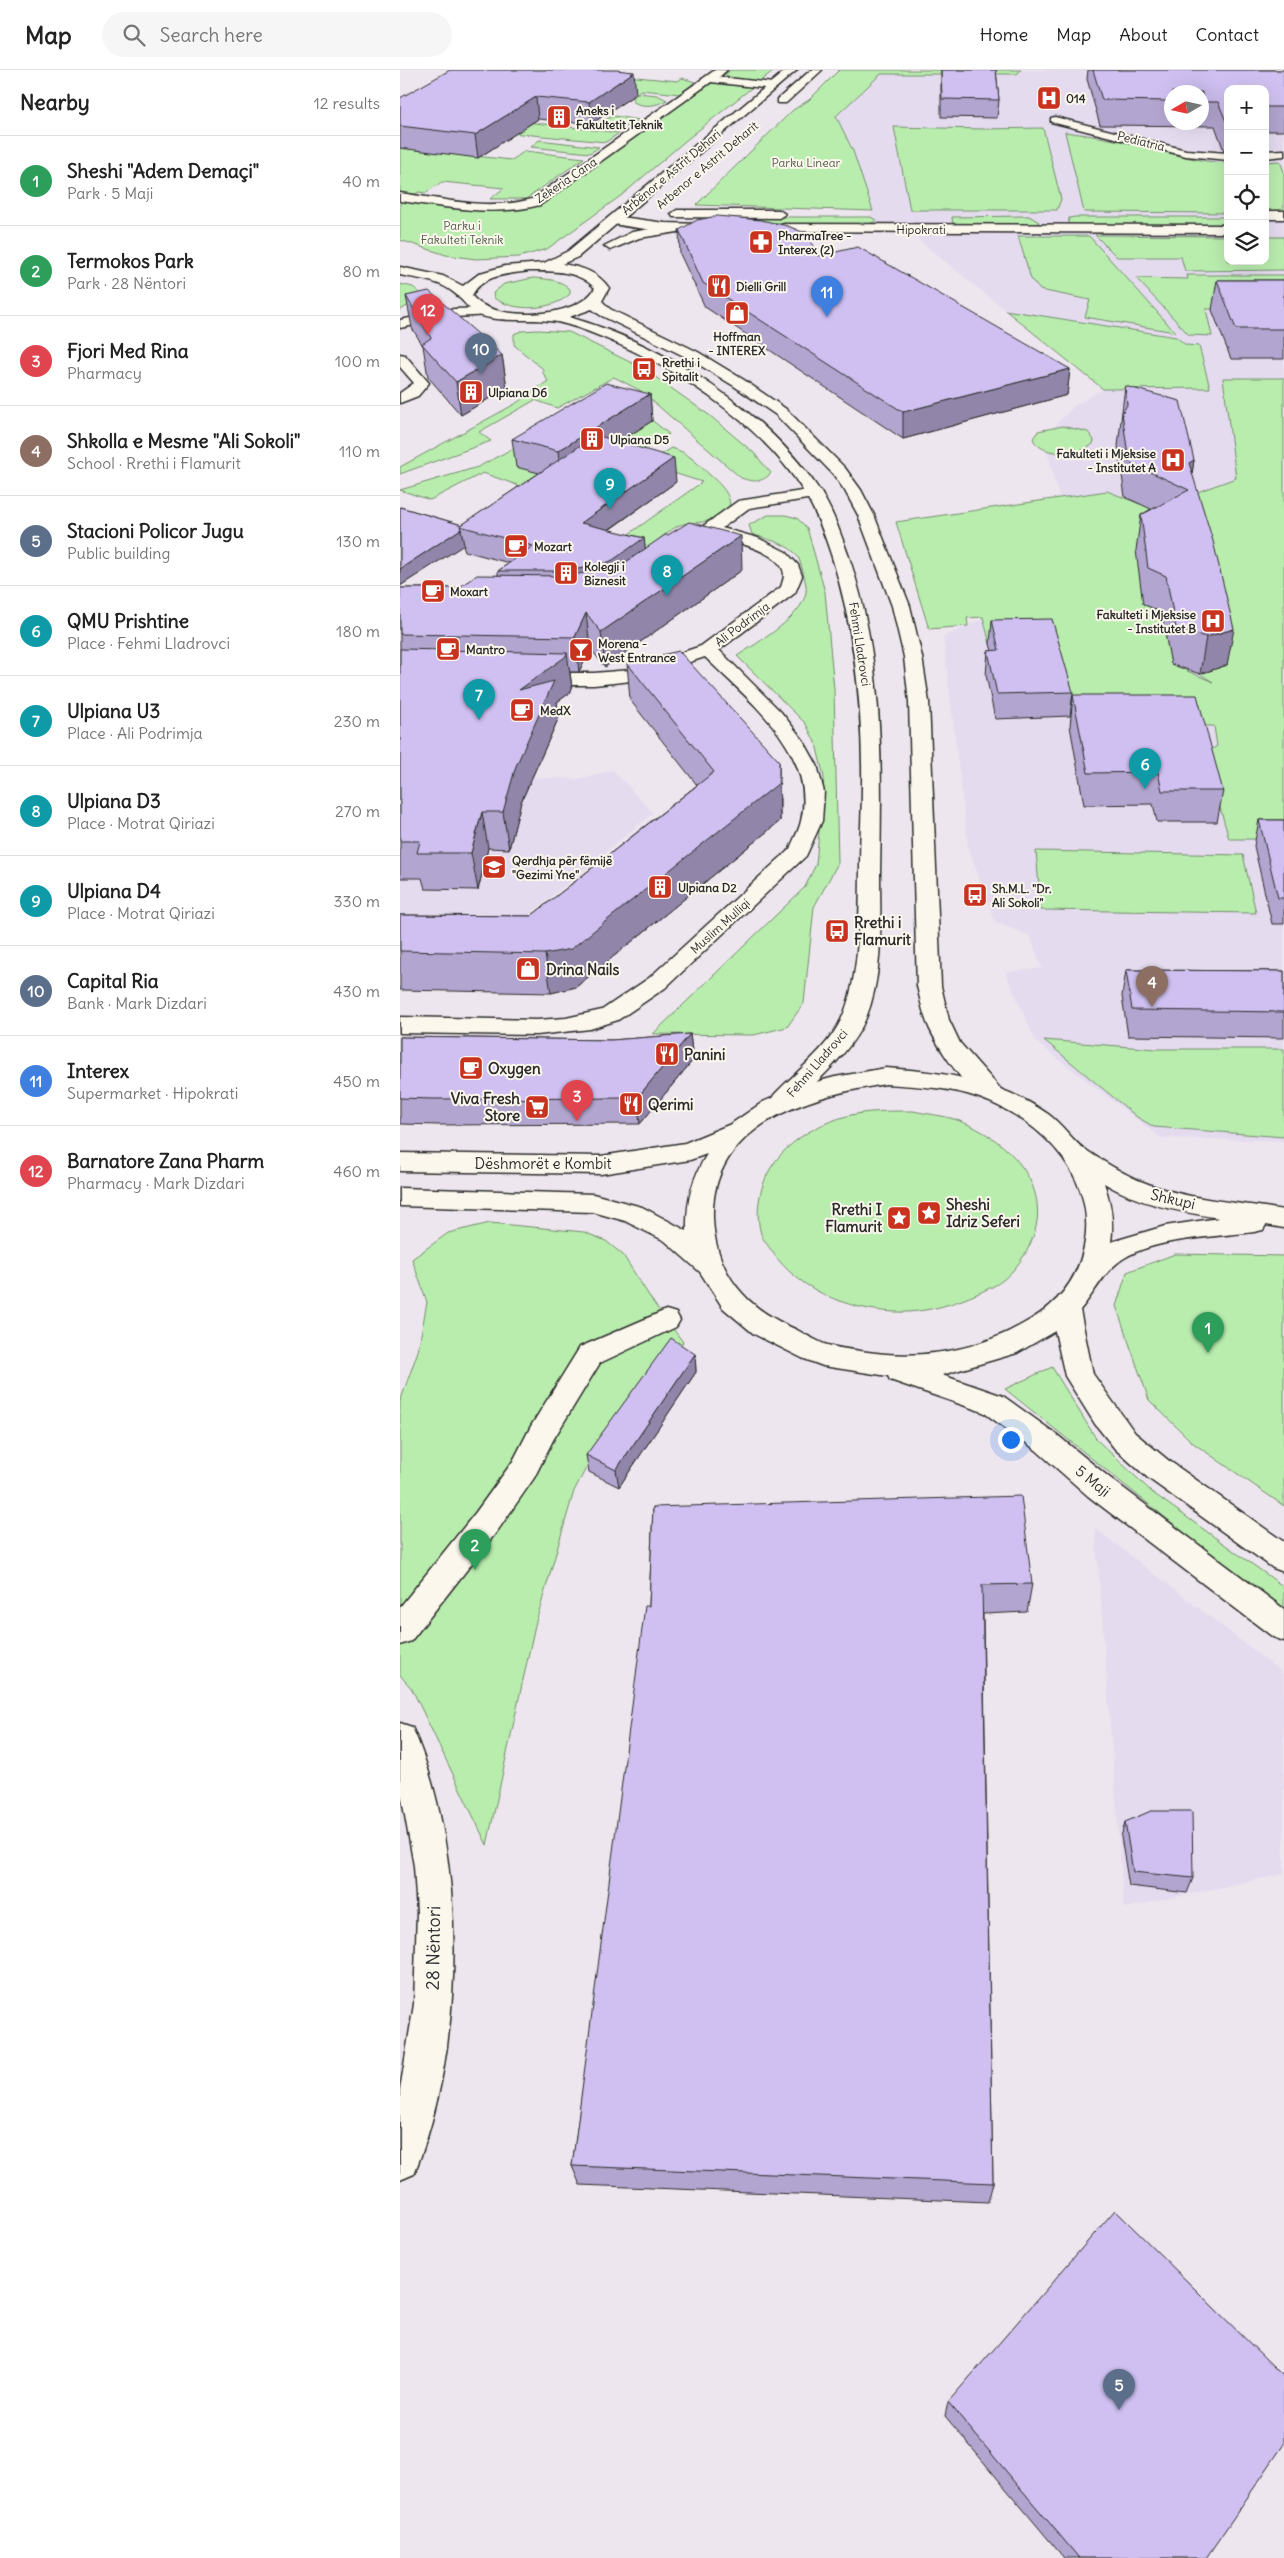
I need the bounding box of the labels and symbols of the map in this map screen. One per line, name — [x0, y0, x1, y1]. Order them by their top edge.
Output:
hospital icon: 014 — [1036, 85, 1062, 111]
north arrow — [1164, 85, 1209, 130]
place label: 014 — [1066, 91, 1086, 106]
place label: Aneks i Fakultetit Teknik — [576, 103, 663, 132]
building icon: Aneks i Fakultetit Teknik — [546, 104, 572, 130]
street label: Arbenor e Astrit Deharit — [653, 118, 761, 212]
street label: Arbënor e Astrit Dehari — [618, 126, 724, 218]
street label: Pediatria — [1116, 128, 1166, 154]
street label: Zekeria Cana — [532, 154, 600, 206]
park label: Parku Linear — [771, 155, 841, 170]
park label: Parku i Fakulteti Teknik — [421, 218, 503, 247]
street label: Hipokrati — [896, 222, 946, 237]
place label: PharmaTree - Interex (2) — [778, 228, 851, 258]
pharmacy icon: PharmaTree - Interex (2) — [748, 229, 774, 255]
restaurant icon: Dielli Grill — [706, 273, 732, 299]
pin: 11 — [811, 276, 843, 317]
place label: Dielli Grill — [736, 279, 787, 294]
pin: 12 — [412, 294, 444, 335]
shop icon: Hoffman - INTEREX — [724, 300, 750, 326]
place label: Hoffman - INTEREX — [708, 329, 766, 358]
pin: 10 — [465, 333, 497, 374]
place label: Rrethi i Spitalit — [662, 355, 700, 385]
bus stop icon: Rrethi i Spitalit — [631, 356, 657, 382]
building icon: Ulpiana D6 — [458, 379, 484, 405]
place label: Ulpiana D6 — [488, 385, 547, 401]
building icon: Ulpiana D5 — [579, 426, 605, 452]
place label: Ulpiana D5 — [610, 432, 669, 448]
place label: Fakulteti i Mjeksise - Institutet A — [1057, 446, 1157, 475]
hospital icon: Fakulteti i Mjeksise - Institutet A — [1160, 447, 1186, 473]
pin: 9 — [594, 468, 626, 509]
cafe icon: Mozart — [503, 533, 529, 559]
place label: Mozart — [534, 539, 573, 554]
pin: 8 — [651, 555, 683, 596]
place label: Kolegji i Biznesit — [584, 559, 627, 588]
building icon: Kolegji i Biznesit — [553, 560, 579, 586]
cafe icon: Moxart — [420, 578, 446, 604]
place label: Moxart — [450, 584, 489, 599]
street label: Ali Podrimja — [712, 599, 772, 649]
street label: Fehmi Lladrovci — [846, 601, 874, 687]
place label: Fakulteti i Mjeksise - Institutet B — [1097, 607, 1197, 636]
hospital icon: Fakulteti i Mjeksise - Institutet B — [1200, 608, 1226, 634]
cafe icon: Mantro — [435, 636, 461, 662]
place label: Morena - West Entrance — [598, 636, 677, 665]
bar icon: Morena - West Entrance — [568, 637, 594, 663]
place label: Mantro — [466, 642, 505, 657]
pin: 7 — [463, 679, 495, 720]
cafe icon: MedX — [509, 697, 535, 723]
place label: MedX — [540, 703, 571, 718]
pin: 6 — [1129, 748, 1161, 789]
place label: Qerdhja për fëmijë "Gezimi Yne" — [512, 853, 613, 882]
school or university icon: Qerdhja për fëmijë "Gezimi Yne" — [481, 854, 507, 880]
building icon: Ulpiana D2 — [647, 874, 673, 900]
place label: Ulpiana D2 — [678, 880, 737, 896]
place label: Sh.M.L. "Dr. Ali Sokoli" — [992, 881, 1052, 910]
bus stop icon: Sh.M.L. "Dr. Ali Sokoli" — [962, 882, 988, 908]
street label: Muslim Mulliqi — [687, 895, 753, 957]
place label: Rrethi i Flamurit — [854, 913, 912, 949]
bus stop icon: Rrethi i Flamurit — [824, 918, 850, 944]
shop icon: Drina Nails — [515, 956, 541, 982]
place label: Drina Nails — [546, 960, 619, 979]
pin: 4 — [1136, 966, 1168, 1007]
street label: Fehmi Lladrovci — [784, 1026, 850, 1100]
restaurant icon: Panini — [654, 1041, 680, 1067]
place label: Panini — [684, 1045, 725, 1064]
cafe icon: Oxygen — [458, 1055, 484, 1081]
place label: Oxygen — [488, 1059, 541, 1079]
pin: 3 — [561, 1080, 593, 1121]
place label: Viva Fresh Store — [451, 1089, 520, 1125]
restaurant icon: Qerimi — [618, 1091, 644, 1117]
supermarket icon: Viva Fresh Store — [524, 1094, 550, 1120]
place label: Qerimi — [648, 1095, 693, 1114]
street label: Dëshmorët e Kombit — [474, 1154, 612, 1173]
street label: Shkupi — [1149, 1185, 1197, 1213]
place label: Sheshi Idriz Seferi — [946, 1195, 1020, 1231]
place label: Rrethi I Flamurit — [825, 1200, 883, 1236]
place icon: Sheshi Idriz Seferi — [916, 1200, 942, 1226]
place icon: Rrethi I Flamurit — [886, 1205, 912, 1231]
pin: 1 — [1192, 1312, 1224, 1353]
your location — [998, 1427, 1024, 1453]
street label: 5 Maji — [1072, 1461, 1114, 1501]
pin: 2 — [459, 1529, 491, 1570]
street label: 28 Nëntori — [421, 1906, 445, 1990]
pin: 5 — [1103, 2369, 1135, 2410]

